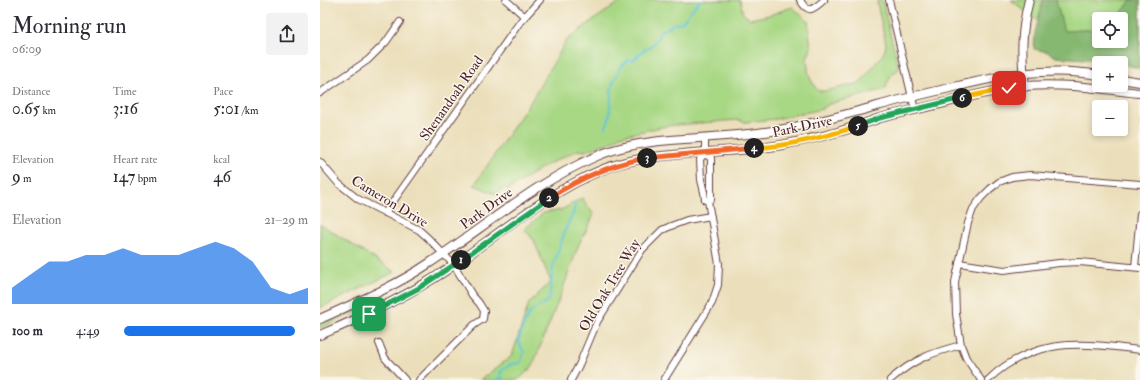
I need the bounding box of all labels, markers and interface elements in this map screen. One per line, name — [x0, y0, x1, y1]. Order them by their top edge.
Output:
text: Morning run — [12, 12, 127, 40]
map controls — [1092, 12, 1128, 136]
button: locate — [1092, 12, 1128, 48]
button: share — [266, 13, 308, 55]
text: 06:09 — [12, 41, 42, 57]
street label: Shenandoah Road — [416, 52, 487, 144]
button: + — [1092, 56, 1128, 92]
pin — [992, 71, 1026, 105]
icon: check — [998, 77, 1020, 99]
text: Distance — [12, 85, 50, 98]
text: Time — [113, 85, 137, 98]
text: Pace — [213, 85, 233, 98]
pin: 6 — [952, 88, 972, 108]
text: 6 — [959, 91, 965, 104]
text: 0.65 — [12, 98, 40, 119]
text: 3:16 — [113, 98, 138, 119]
text: 5:01 — [213, 98, 240, 119]
button: − — [1092, 100, 1128, 136]
text: km — [40, 104, 56, 117]
text: /km — [240, 104, 259, 117]
street label: Park Drive — [771, 112, 834, 141]
pin: 5 — [848, 116, 868, 136]
text: 5 — [856, 119, 860, 132]
pin: 4 — [744, 138, 764, 158]
text: 4 — [751, 141, 757, 154]
pin: 3 — [637, 148, 657, 168]
text: 3 — [645, 151, 649, 164]
text: Elevation — [12, 153, 54, 166]
text: Heart rate — [113, 153, 157, 166]
text: kcal — [213, 153, 230, 166]
text: 9 — [12, 166, 21, 187]
text: 147 — [113, 166, 135, 187]
text: 46 — [213, 166, 231, 187]
text: m — [21, 172, 32, 185]
text: bpm — [135, 172, 157, 185]
street label: Cameron Drive — [348, 172, 431, 231]
street label: Park Drive — [457, 184, 516, 233]
pin: 2 — [539, 188, 559, 208]
text: 2 — [546, 191, 552, 204]
text: Elevation — [12, 212, 62, 228]
text: 21–29 m — [264, 212, 308, 228]
street label: Old Oak Tree Way — [575, 235, 645, 335]
pin: 1 — [451, 250, 471, 270]
text: 1 — [459, 253, 463, 266]
pin — [352, 297, 386, 331]
icon: arrive — [358, 303, 380, 325]
text: 100 m — [12, 323, 43, 339]
text: 4:49 — [76, 323, 100, 339]

